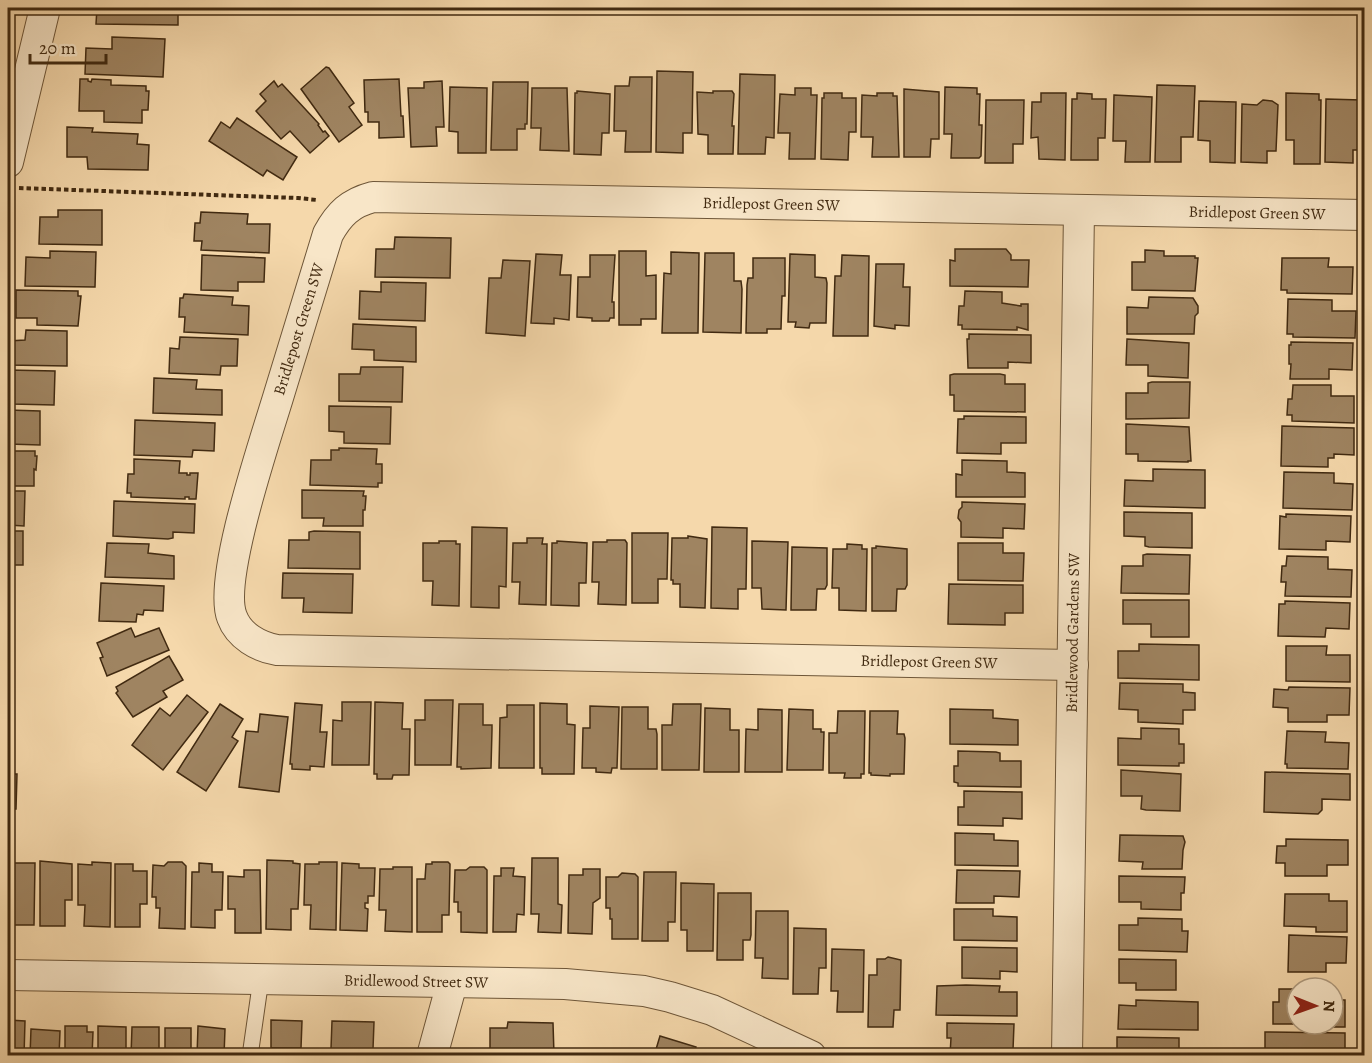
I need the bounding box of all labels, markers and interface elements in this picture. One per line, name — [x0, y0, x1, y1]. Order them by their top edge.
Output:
scale bar — [30, 27, 106, 65]
text: 20 m — [39, 36, 76, 60]
street label: Bridlepost Green SW — [702, 192, 840, 216]
street label: Bridlepost Green SW — [1188, 201, 1326, 225]
street label: Bridlepost Green SW — [268, 261, 330, 398]
street label: Bridlewood Gardens SW — [1061, 553, 1085, 713]
street label: Bridlepost Green SW — [860, 650, 998, 674]
street label: Bridlewood Street SW — [344, 969, 488, 994]
north arrow — [1285, 976, 1345, 1036]
text: N — [1318, 1000, 1340, 1013]

